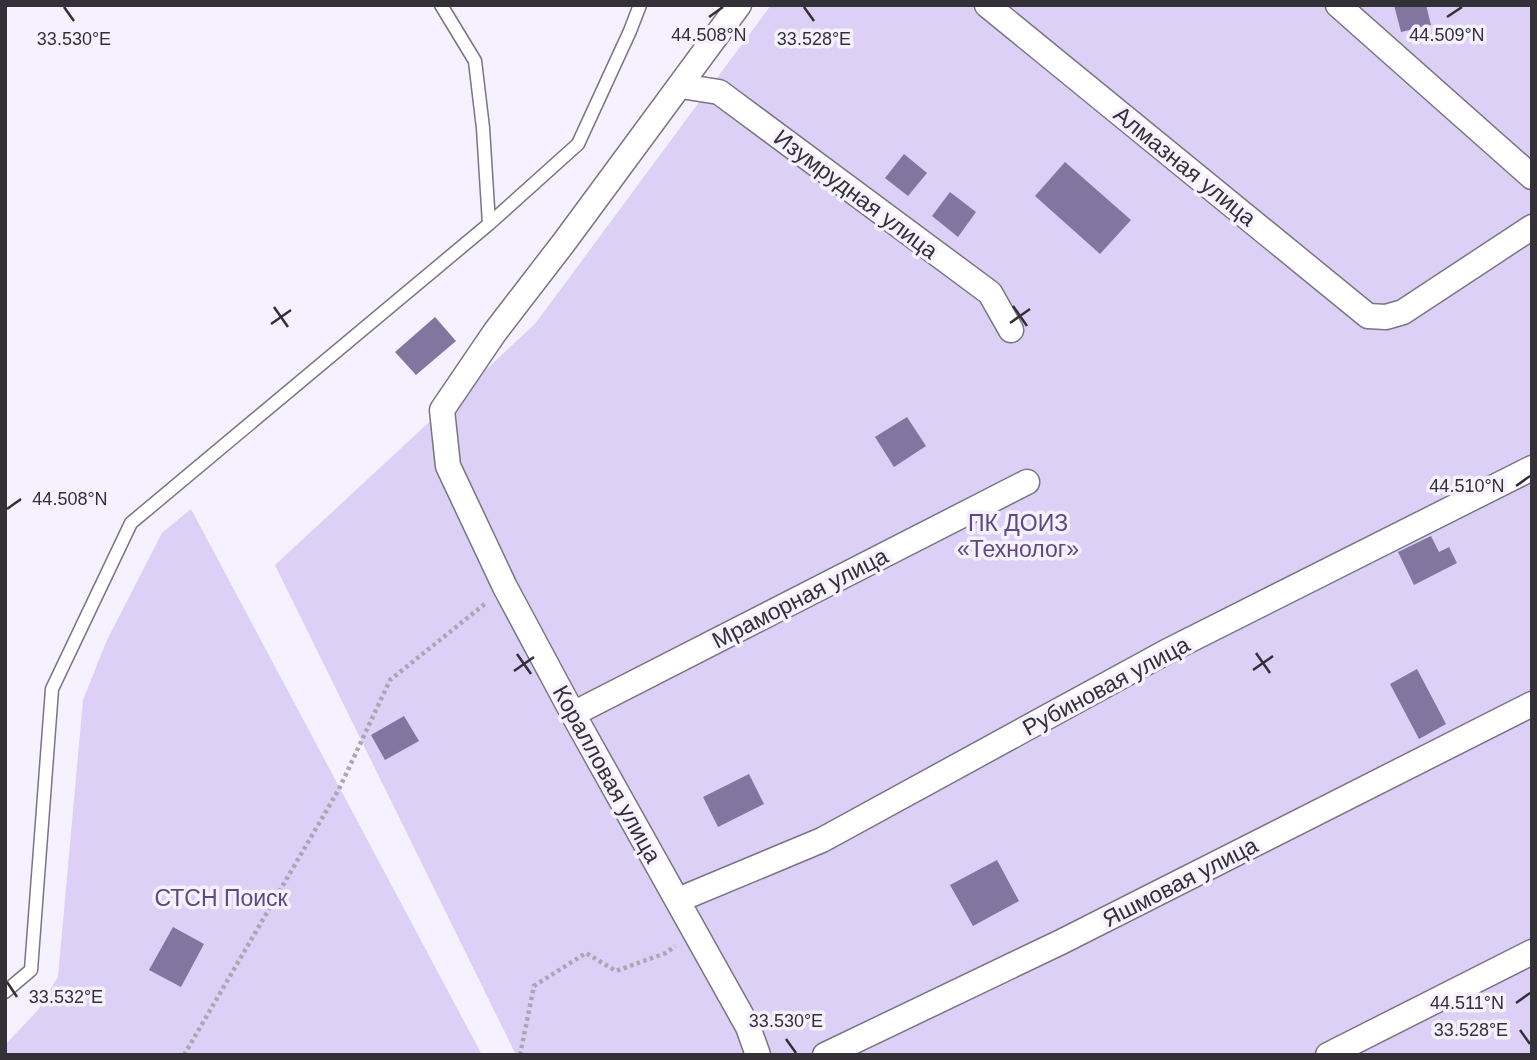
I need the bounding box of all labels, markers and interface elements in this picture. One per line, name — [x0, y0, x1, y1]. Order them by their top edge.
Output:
text: 44.508°N — [671, 25, 747, 45]
text: 44.509°N — [1409, 25, 1485, 45]
text: 33.530°E — [37, 29, 111, 49]
text: 33.528°E — [777, 29, 851, 49]
street label: Алмазная улица — [1109, 101, 1261, 231]
street label: Изумрудная улица — [769, 124, 943, 264]
text: 44.510°N — [1429, 476, 1505, 496]
text: 44.508°N — [32, 489, 108, 509]
park label: ПК ДОИЗ «Технолог» — [957, 510, 1079, 562]
street label: Мраморная улица — [708, 542, 892, 654]
street label: Рубиновая улица — [1018, 631, 1194, 741]
street label: Коралловая улица — [548, 681, 667, 867]
street label: Яшмовая улица — [1098, 832, 1262, 932]
park label: СТСН Поиск — [154, 885, 289, 911]
text: 33.532°E — [29, 987, 103, 1007]
text: 44.511°N — [1430, 993, 1504, 1013]
text: 33.530°E — [749, 1011, 823, 1031]
text: 33.528°E — [1434, 1020, 1508, 1040]

